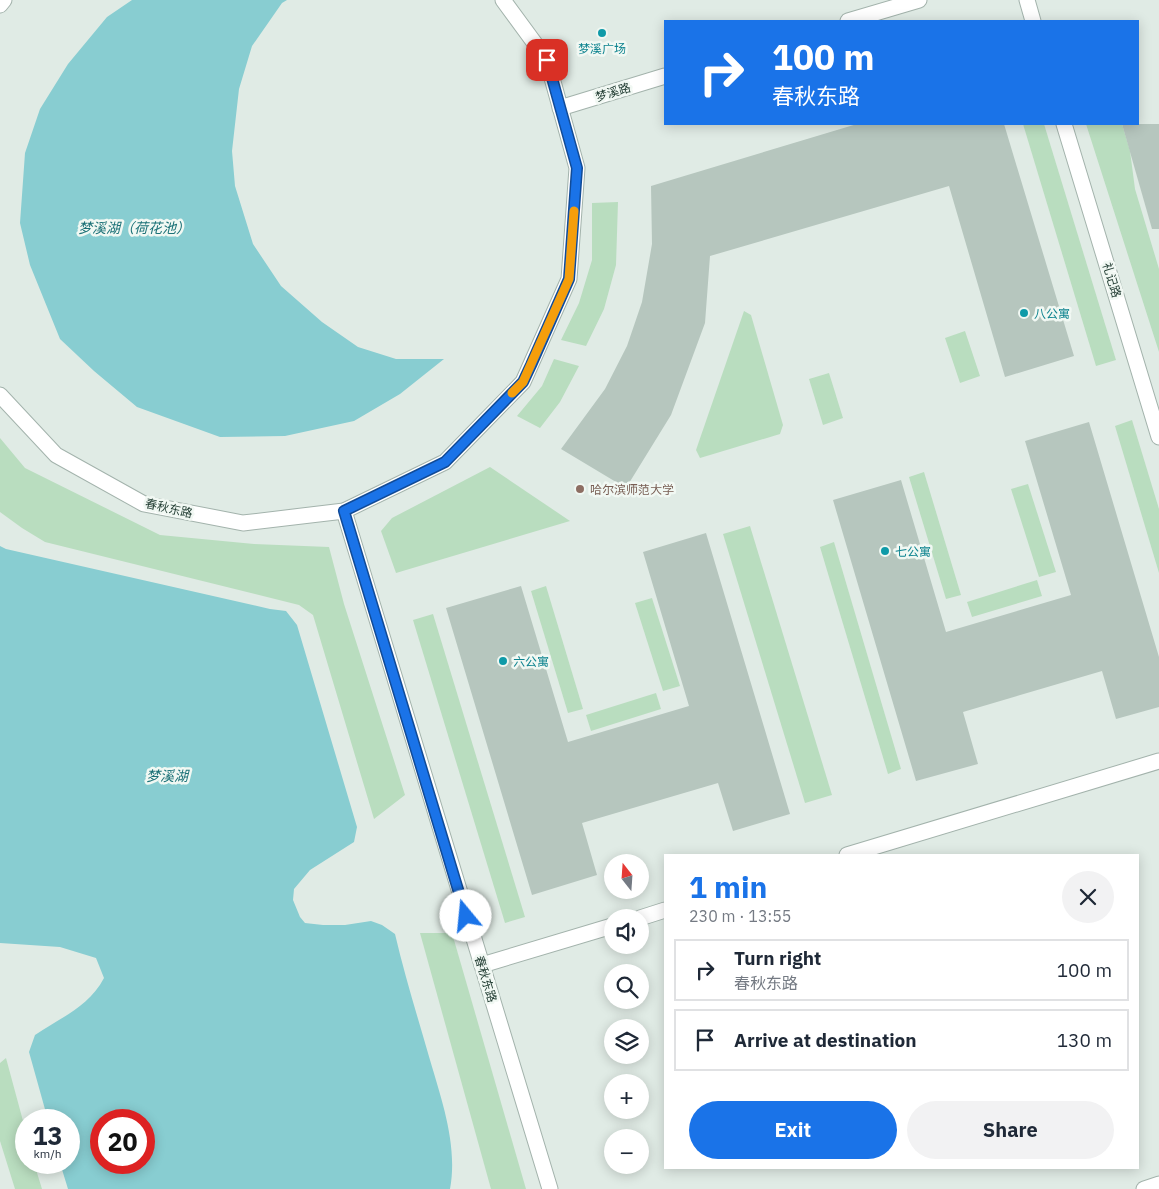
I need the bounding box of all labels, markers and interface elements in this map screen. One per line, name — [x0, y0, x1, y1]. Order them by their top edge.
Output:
marker: 梦溪广场 — [596, 27, 608, 39]
text: 100 m — [772, 34, 875, 80]
pin — [526, 39, 568, 81]
icon: right — [689, 40, 754, 105]
place label: 梦溪广场 — [578, 41, 626, 56]
icon: arrive — [533, 46, 561, 74]
street label: 梦溪路 — [594, 80, 632, 104]
text: 春秋东路 — [772, 81, 860, 110]
water label: 梦溪湖（荷花池） — [78, 219, 190, 237]
street label: 礼记路 — [1100, 261, 1124, 299]
place label: 八公寓 — [1034, 306, 1070, 321]
marker: 八公寓 — [1018, 307, 1030, 319]
place label: 哈尔滨师范大学 — [590, 482, 674, 497]
marker: 哈尔滨师范大学 — [574, 483, 586, 495]
street label: 春秋东路 — [144, 495, 194, 521]
place label: 七公寓 — [895, 544, 931, 559]
marker: 七公寓 — [879, 545, 891, 557]
place label: 六公寓 — [513, 654, 549, 669]
marker: 六公寓 — [497, 655, 509, 667]
water label: 梦溪湖 — [146, 767, 190, 785]
north arrow — [604, 854, 649, 899]
map controls — [604, 854, 649, 1174]
text: 1 min — [689, 867, 767, 906]
button: close — [1062, 871, 1114, 923]
position arrow — [439, 889, 491, 941]
text: 230 m · 13:55 — [689, 906, 791, 926]
button: sound — [604, 909, 649, 954]
text: Turn right — [734, 946, 821, 970]
street label: 春秋东路 — [472, 954, 500, 1004]
icon: right — [691, 956, 719, 984]
text: 100 m — [1057, 958, 1112, 982]
button: search — [604, 964, 649, 1009]
text: 春秋东路 — [734, 973, 798, 993]
button: layers — [604, 1019, 649, 1064]
icon: arrive — [691, 1026, 719, 1054]
text: Arrive at destination — [734, 1028, 917, 1052]
text: 130 m — [1057, 1028, 1112, 1052]
button: + — [604, 1074, 649, 1119]
button: Exit — [689, 1101, 897, 1159]
button: Share — [907, 1101, 1114, 1159]
speed limit sign: 20 — [90, 1109, 155, 1174]
text: 13 — [32, 1119, 63, 1152]
button: − — [604, 1129, 649, 1174]
text: km/h — [33, 1146, 62, 1161]

